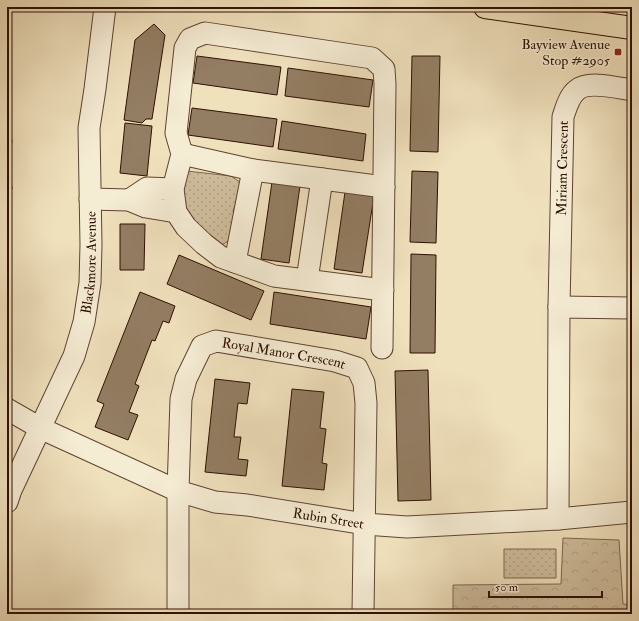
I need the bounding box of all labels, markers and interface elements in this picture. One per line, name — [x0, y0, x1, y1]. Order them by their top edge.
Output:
place label: Bayview Avenue Stop #2905 — [521, 36, 611, 70]
marker: Bayview Avenue Stop #2905 — [613, 47, 623, 57]
street label: Miriam Crescent — [553, 120, 572, 216]
street label: Blackmore Avenue — [77, 211, 100, 315]
street label: Royal Manor Crescent — [220, 334, 348, 373]
street label: Rubin Street — [292, 505, 365, 533]
scale bar — [489, 573, 602, 599]
text: 50 m — [495, 580, 519, 595]

